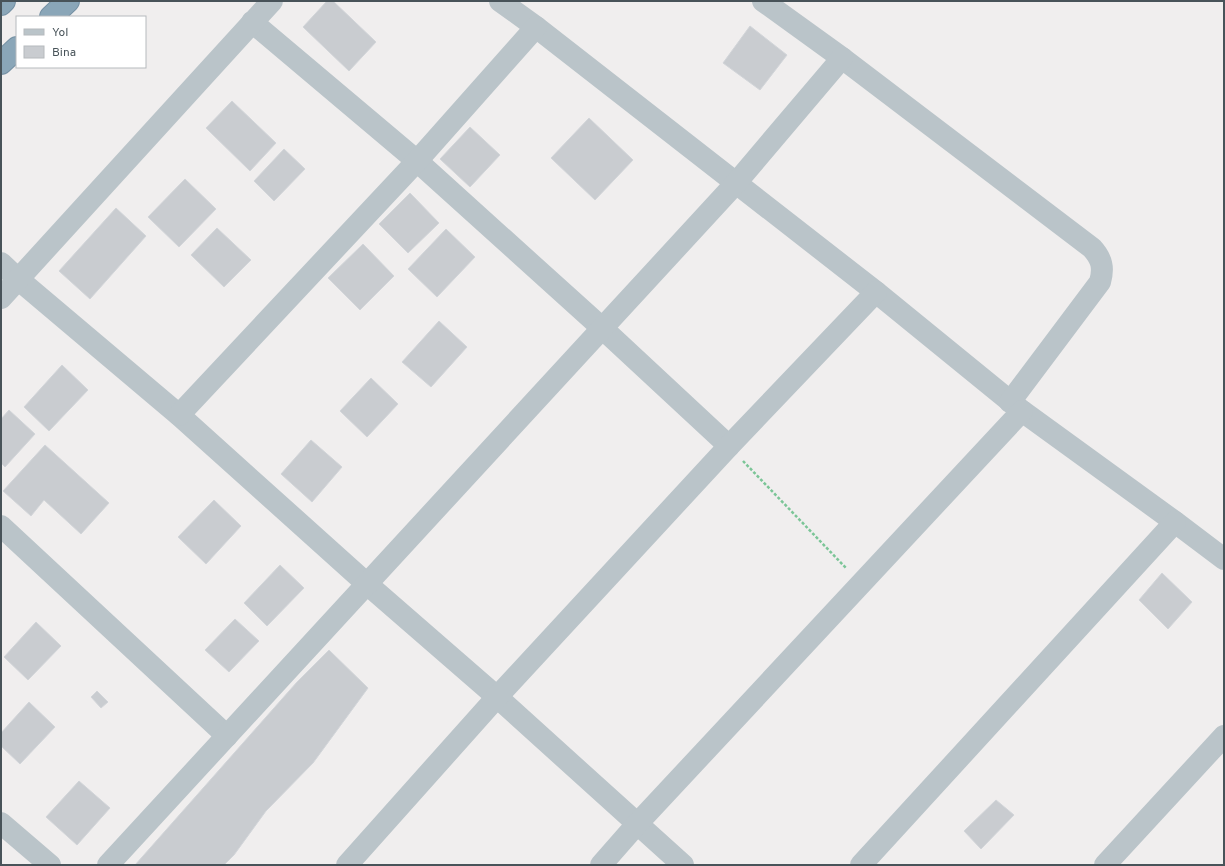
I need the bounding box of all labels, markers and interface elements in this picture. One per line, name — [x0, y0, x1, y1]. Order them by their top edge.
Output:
legend — [16, 16, 146, 68]
text: Yol — [52, 25, 68, 41]
text: Bina — [52, 45, 76, 61]

